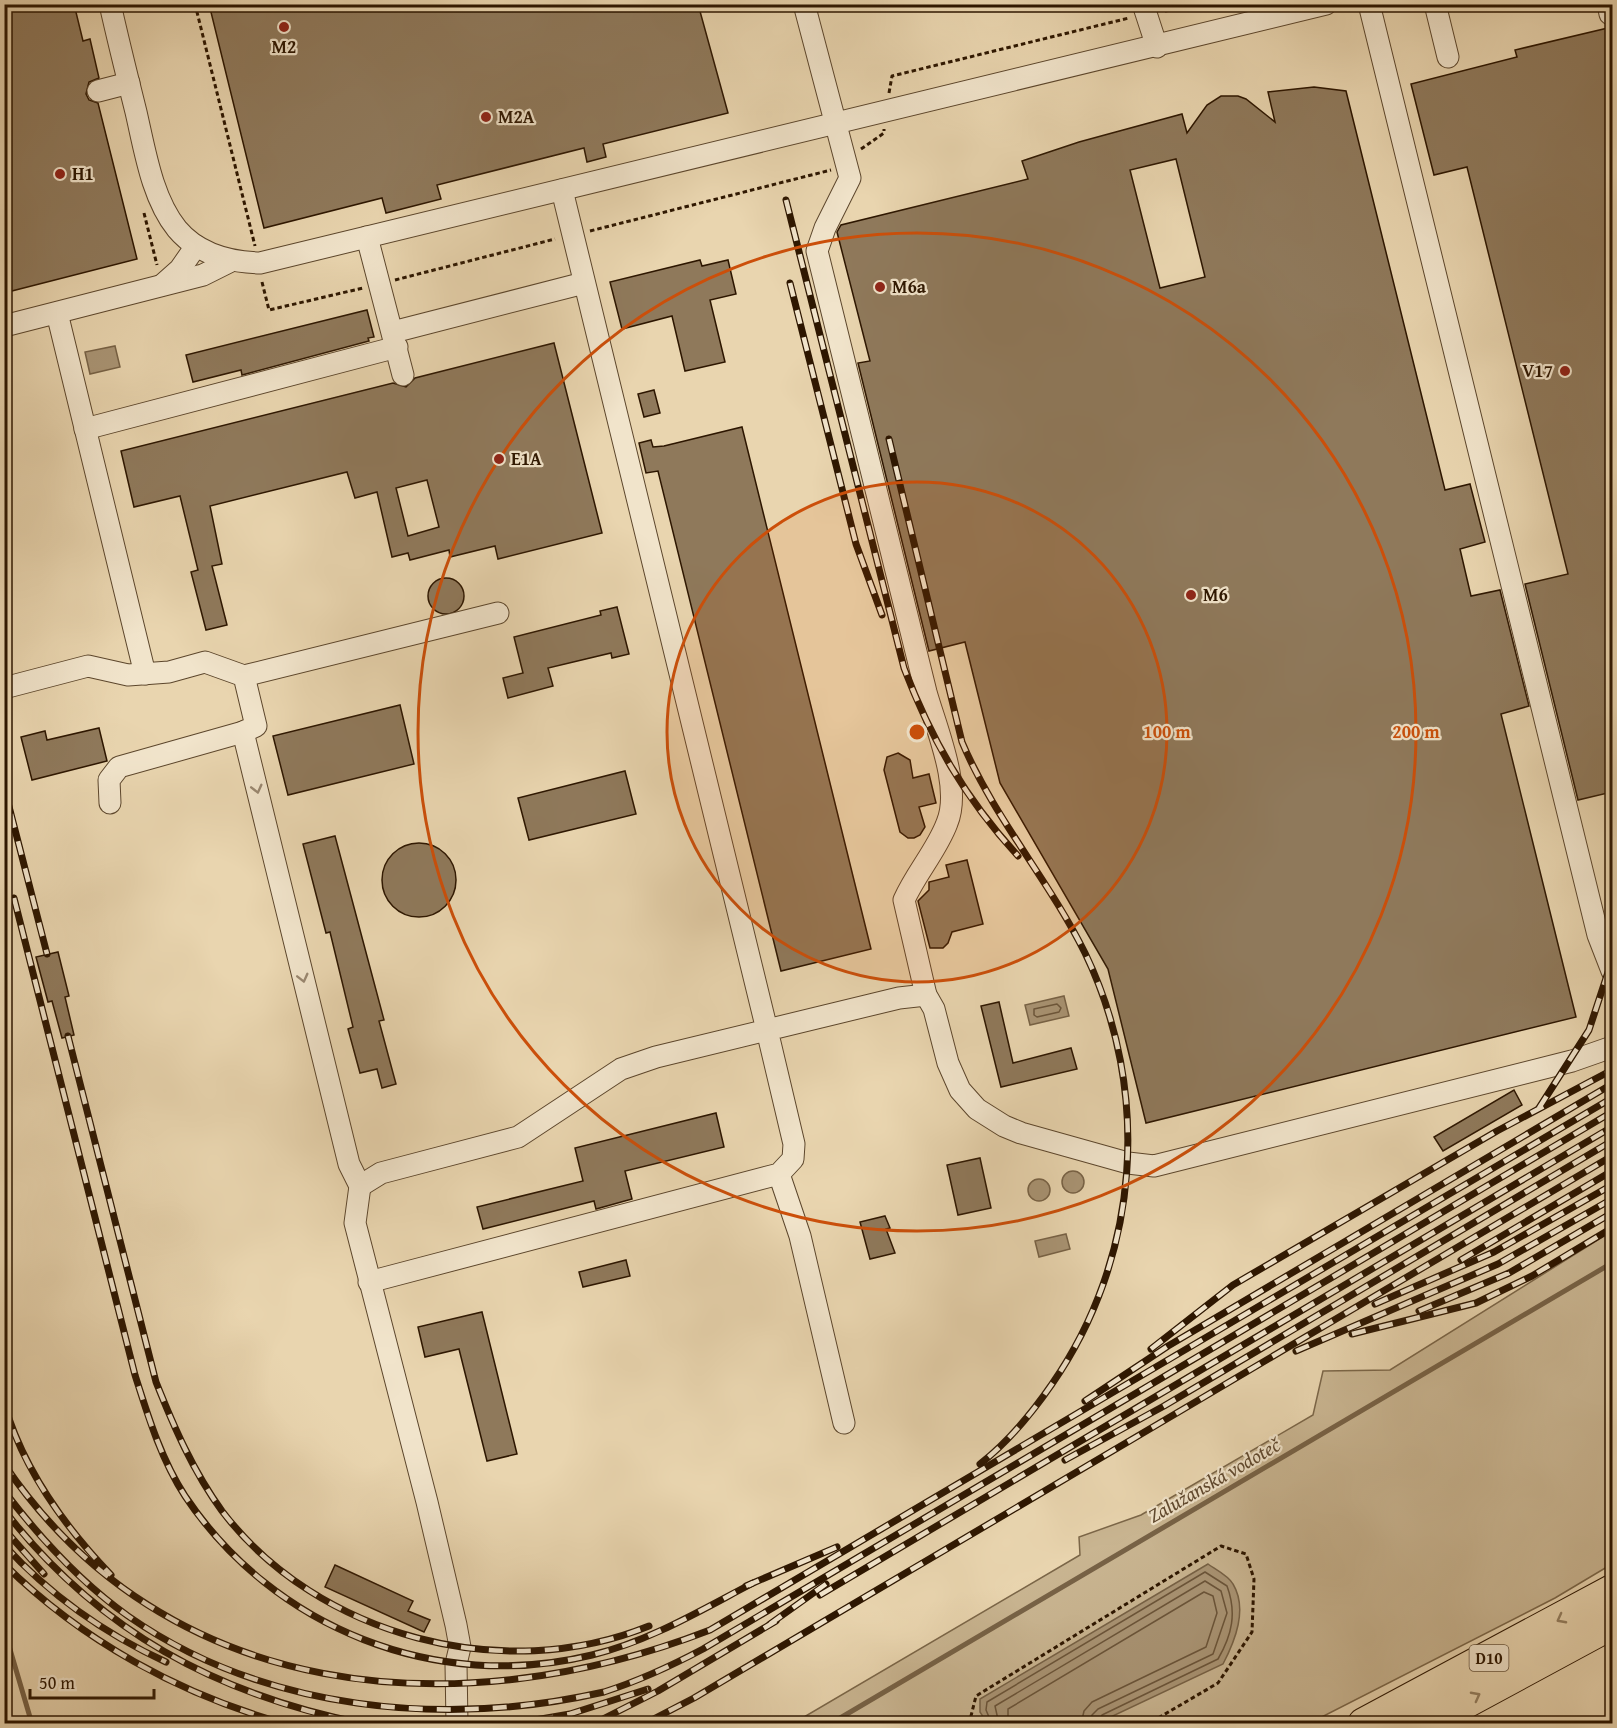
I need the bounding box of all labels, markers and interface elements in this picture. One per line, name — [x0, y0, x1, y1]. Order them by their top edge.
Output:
marker: M2 — [277, 20, 291, 34]
place label: M2 — [272, 33, 296, 60]
place label: M2A — [498, 103, 535, 130]
marker: M2A — [479, 110, 493, 124]
place label: H1 — [72, 160, 94, 187]
marker: H1 — [53, 167, 67, 181]
place label: M6a — [892, 273, 927, 300]
marker: M6a — [873, 280, 887, 294]
place label: V17 — [1522, 357, 1553, 384]
marker: V17 — [1558, 364, 1572, 378]
place label: E1A — [511, 445, 542, 472]
marker: E1A — [492, 452, 506, 466]
place label: M6 — [1203, 581, 1228, 608]
marker: M6 — [1184, 588, 1198, 602]
text: 100 m — [1143, 718, 1191, 745]
text: 200 m — [1392, 718, 1440, 745]
centre of rings — [907, 722, 927, 742]
one-way arrow — [250, 784, 263, 794]
one-way arrow — [296, 973, 309, 983]
water label: Zalužanská vodoteč — [1142, 1429, 1286, 1529]
one-way arrow — [1557, 1612, 1568, 1623]
road number: D10 — [1470, 1645, 1508, 1671]
scale bar — [30, 1662, 154, 1700]
text: 50 m — [39, 1669, 75, 1696]
one-way arrow — [1470, 1692, 1481, 1703]

